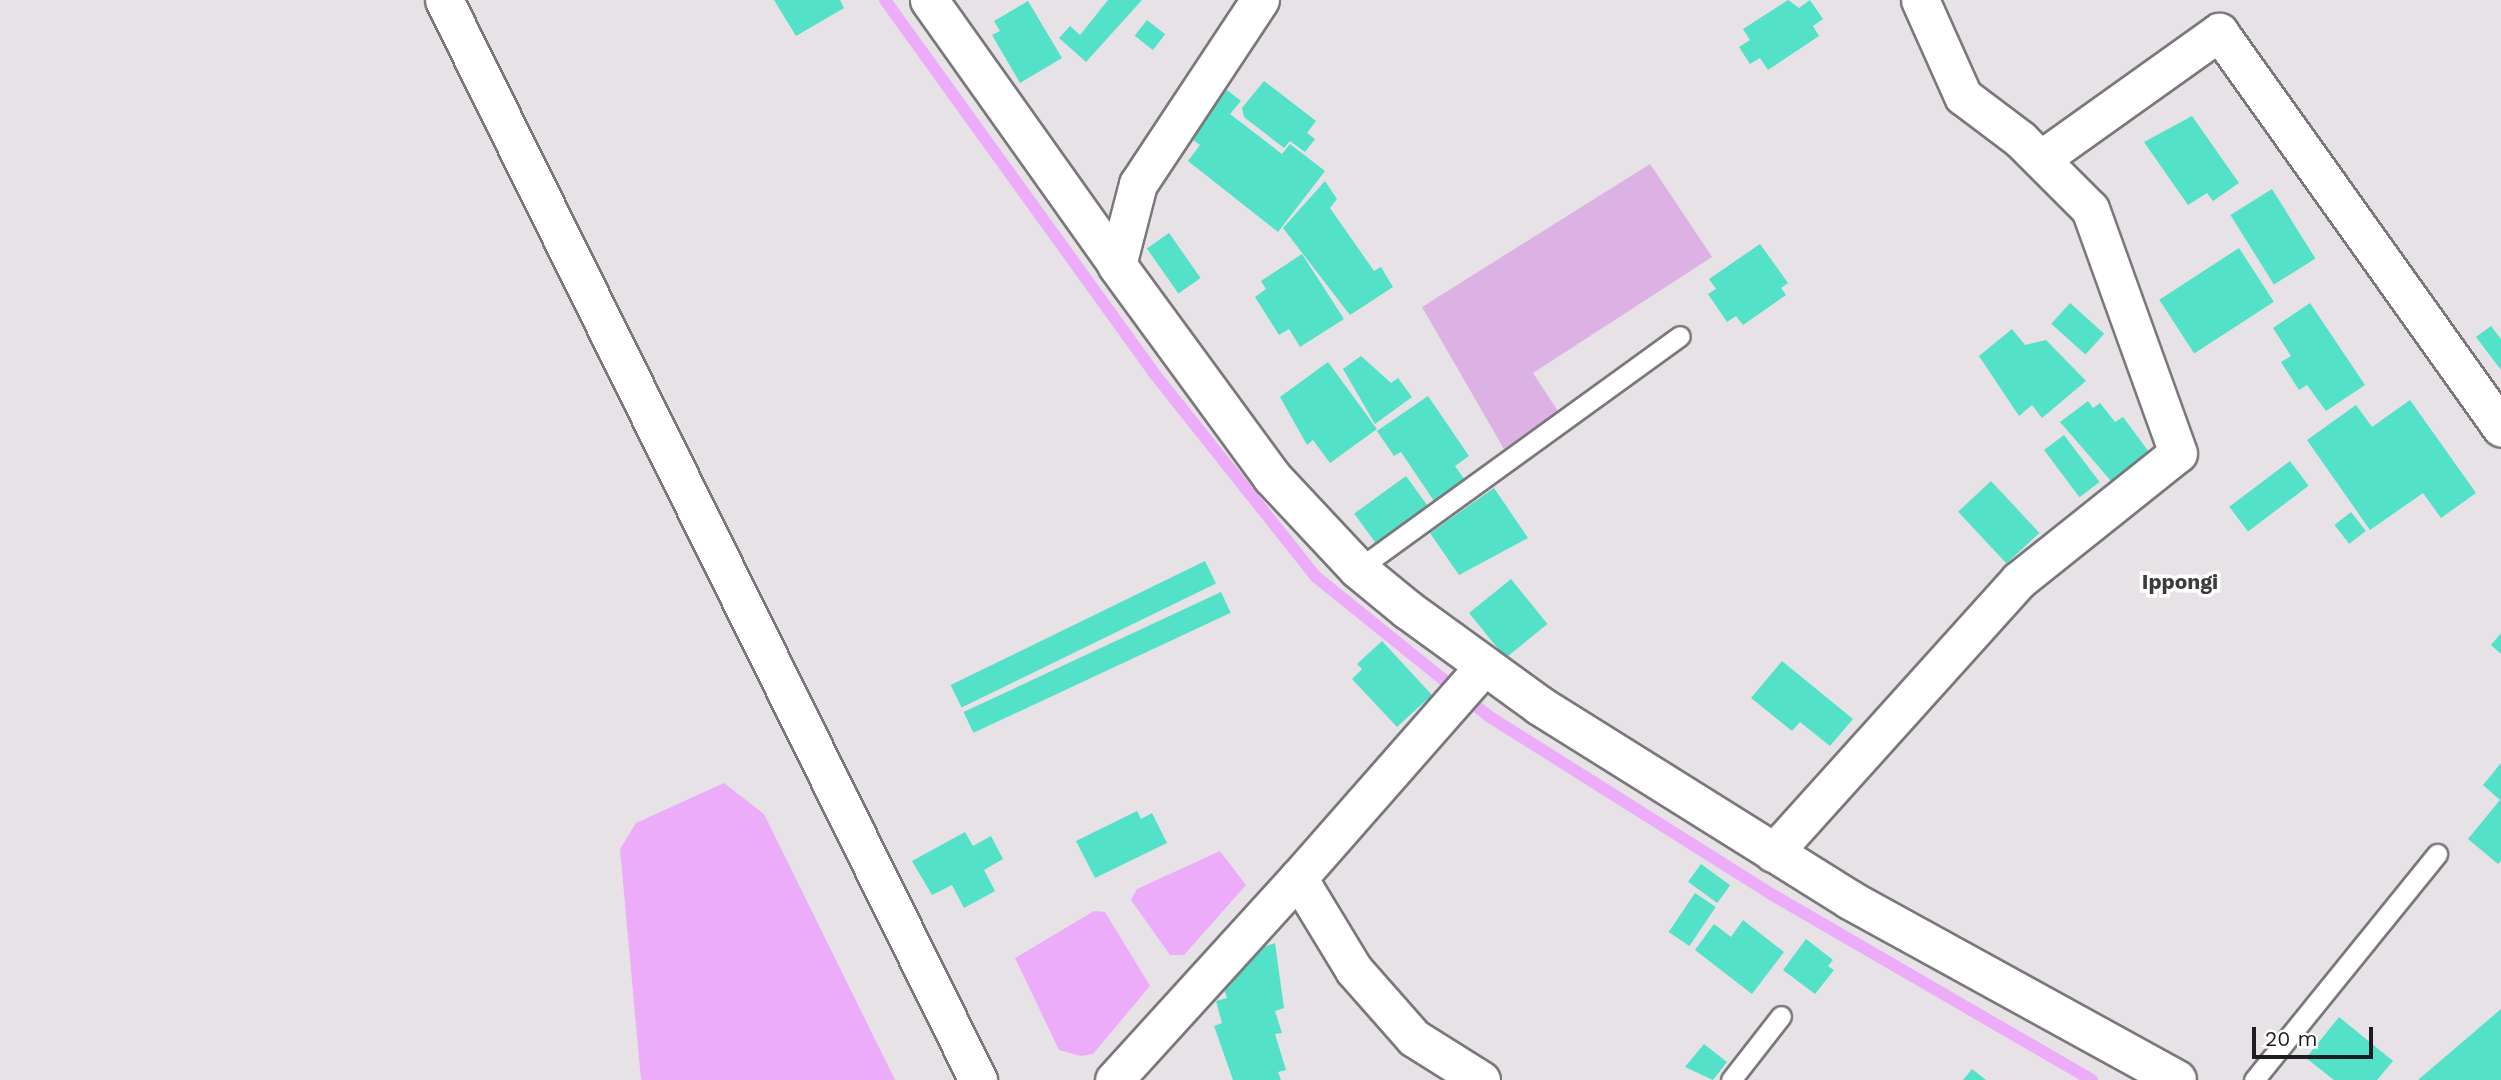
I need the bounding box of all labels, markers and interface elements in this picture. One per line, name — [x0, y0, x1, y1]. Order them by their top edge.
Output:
district label: Ippongi — [2142, 569, 2218, 595]
scale bar — [2256, 1014, 2377, 1058]
text: 20 m — [2265, 1026, 2317, 1051]

